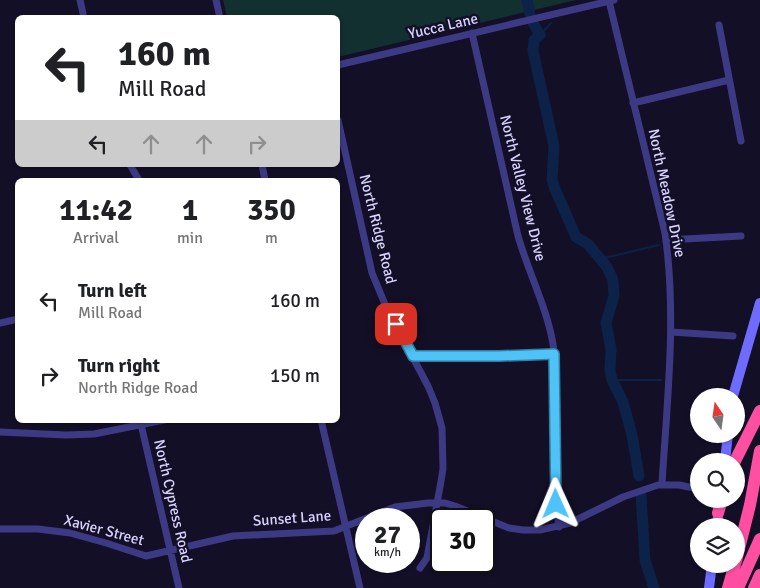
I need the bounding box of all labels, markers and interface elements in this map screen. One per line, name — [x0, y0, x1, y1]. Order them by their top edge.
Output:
street label: Yucca Lane — [406, 9, 480, 43]
text: 160 m — [118, 32, 211, 75]
icon: left — [35, 35, 100, 100]
text: Mill Road — [118, 75, 206, 102]
street label: North Valley View Drive — [496, 113, 550, 263]
street label: North Meadow Drive — [645, 127, 689, 259]
icon: left — [84, 130, 112, 158]
icon: ahead — [137, 130, 165, 158]
icon: ahead — [190, 130, 218, 158]
icon: right — [243, 130, 271, 158]
street label: North Ridge Road — [356, 172, 400, 286]
text: 11:42 — [59, 192, 133, 229]
text: 1 — [182, 192, 198, 229]
text: 350 — [247, 192, 296, 229]
text: Arrival — [73, 228, 119, 248]
text: min — [177, 228, 203, 248]
text: m — [265, 228, 278, 248]
text: Turn left — [78, 279, 147, 303]
icon: left — [35, 287, 63, 315]
text: 160 m — [270, 289, 320, 313]
text: Mill Road — [78, 303, 142, 323]
pin — [375, 303, 417, 345]
icon: arrive — [382, 310, 410, 338]
text: Turn right — [78, 354, 160, 378]
icon: right — [35, 362, 63, 390]
text: 150 m — [270, 364, 320, 388]
text: North Ridge Road — [78, 378, 198, 398]
north arrow — [690, 388, 745, 442]
map controls — [690, 388, 745, 573]
street label: North Cypress Road — [150, 438, 196, 564]
button: search — [690, 453, 745, 508]
position arrow — [529, 477, 581, 529]
street label: Sunset Lane — [252, 506, 332, 530]
speed limit sign: 30 — [430, 508, 495, 573]
street label: Xavier Street — [62, 511, 146, 549]
button: layers — [690, 518, 745, 573]
text: 27 — [374, 519, 401, 550]
text: km/h — [374, 545, 401, 560]

